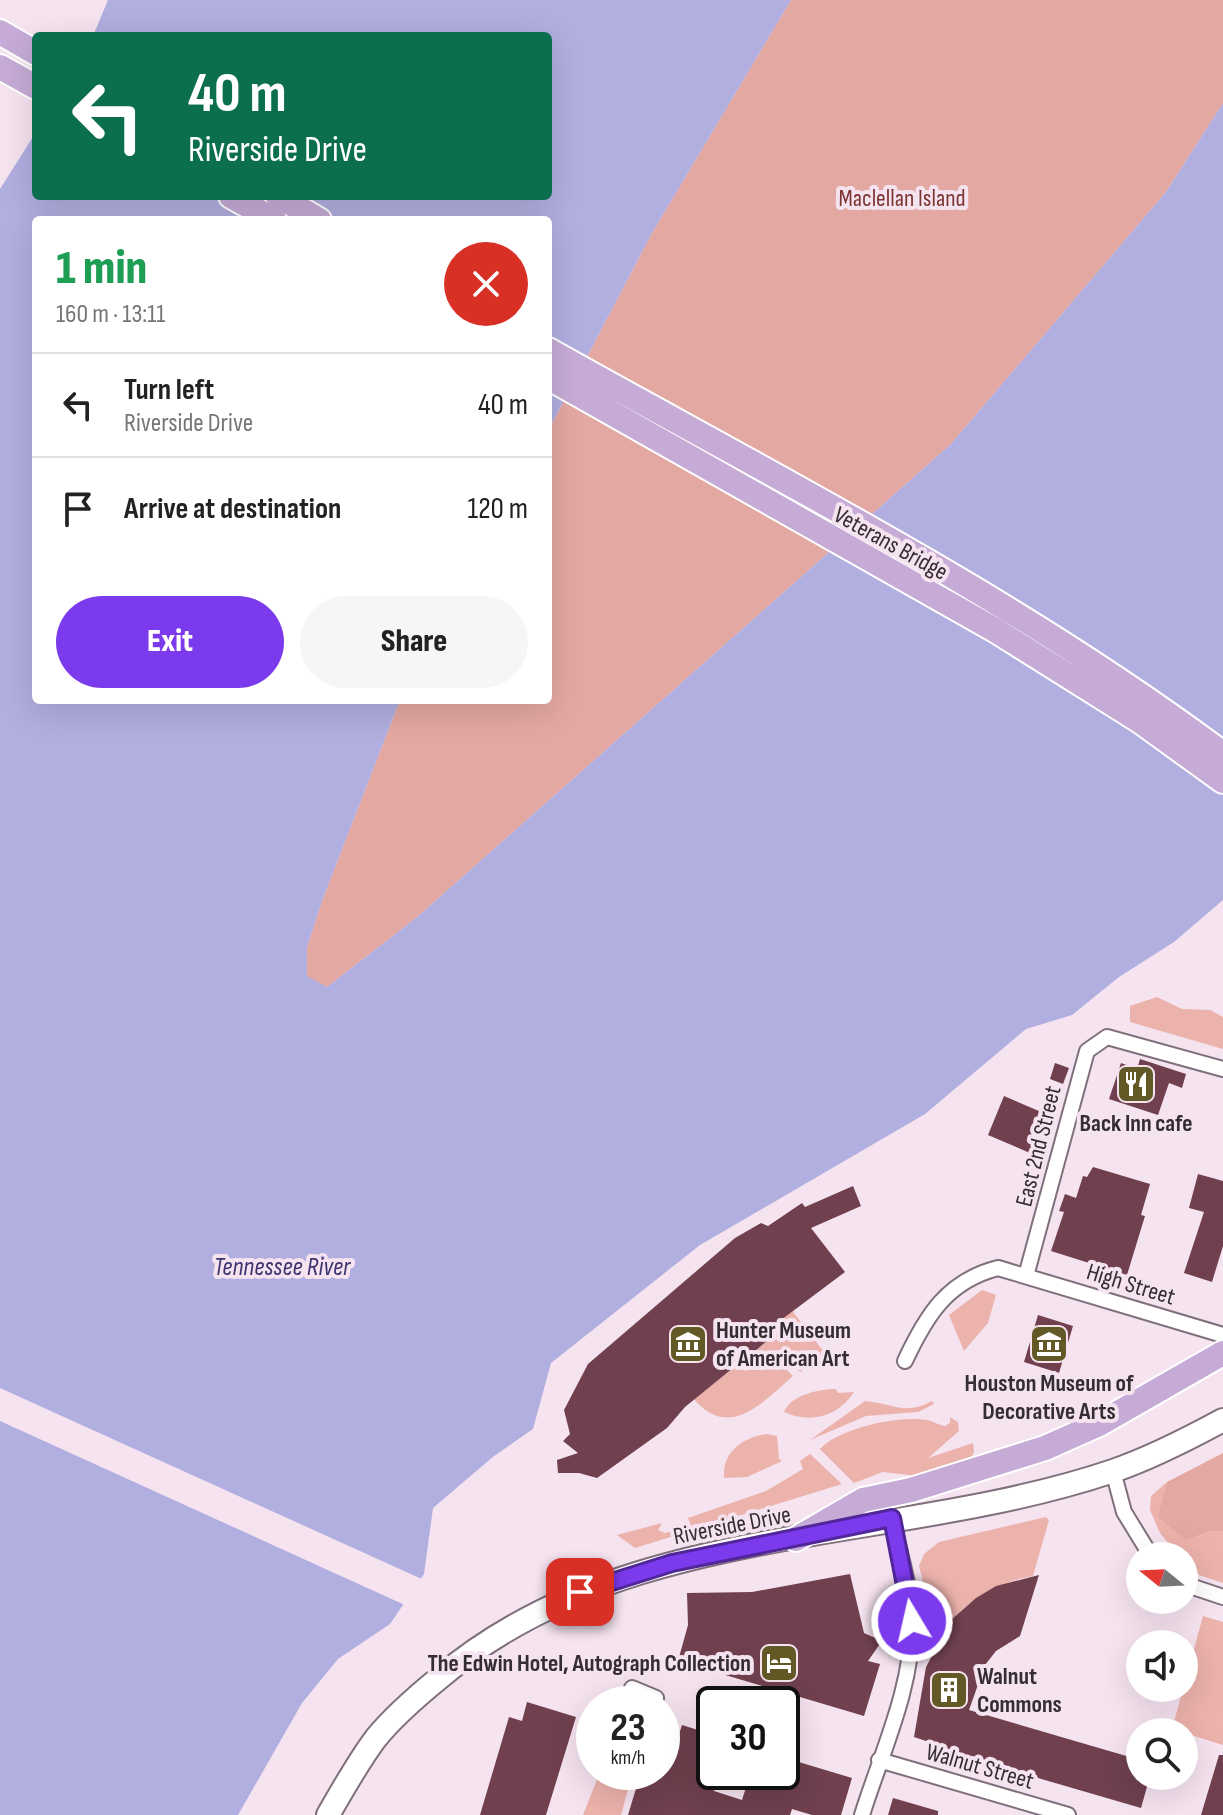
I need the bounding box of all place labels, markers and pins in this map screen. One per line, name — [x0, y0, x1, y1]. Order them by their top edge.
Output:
restaurant icon: Back Inn cafe — [1115, 1063, 1157, 1105]
place label: Back Inn cafe — [1080, 1109, 1192, 1138]
place label: Hunter Museum of American Art — [716, 1316, 851, 1373]
museum icon: Hunter Museum of American Art — [667, 1323, 709, 1365]
museum icon: Houston Museum of Decorative Arts — [1028, 1323, 1070, 1365]
place label: Houston Museum of Decorative Arts — [965, 1369, 1134, 1426]
pin — [546, 1558, 614, 1626]
hotel icon: The Edwin Hotel, Autograph Collection — [758, 1642, 800, 1684]
place label: The Edwin Hotel, Autograph Collection — [427, 1649, 751, 1678]
place label: Walnut Commons — [977, 1662, 1062, 1719]
building icon: Walnut Commons — [928, 1669, 970, 1711]

